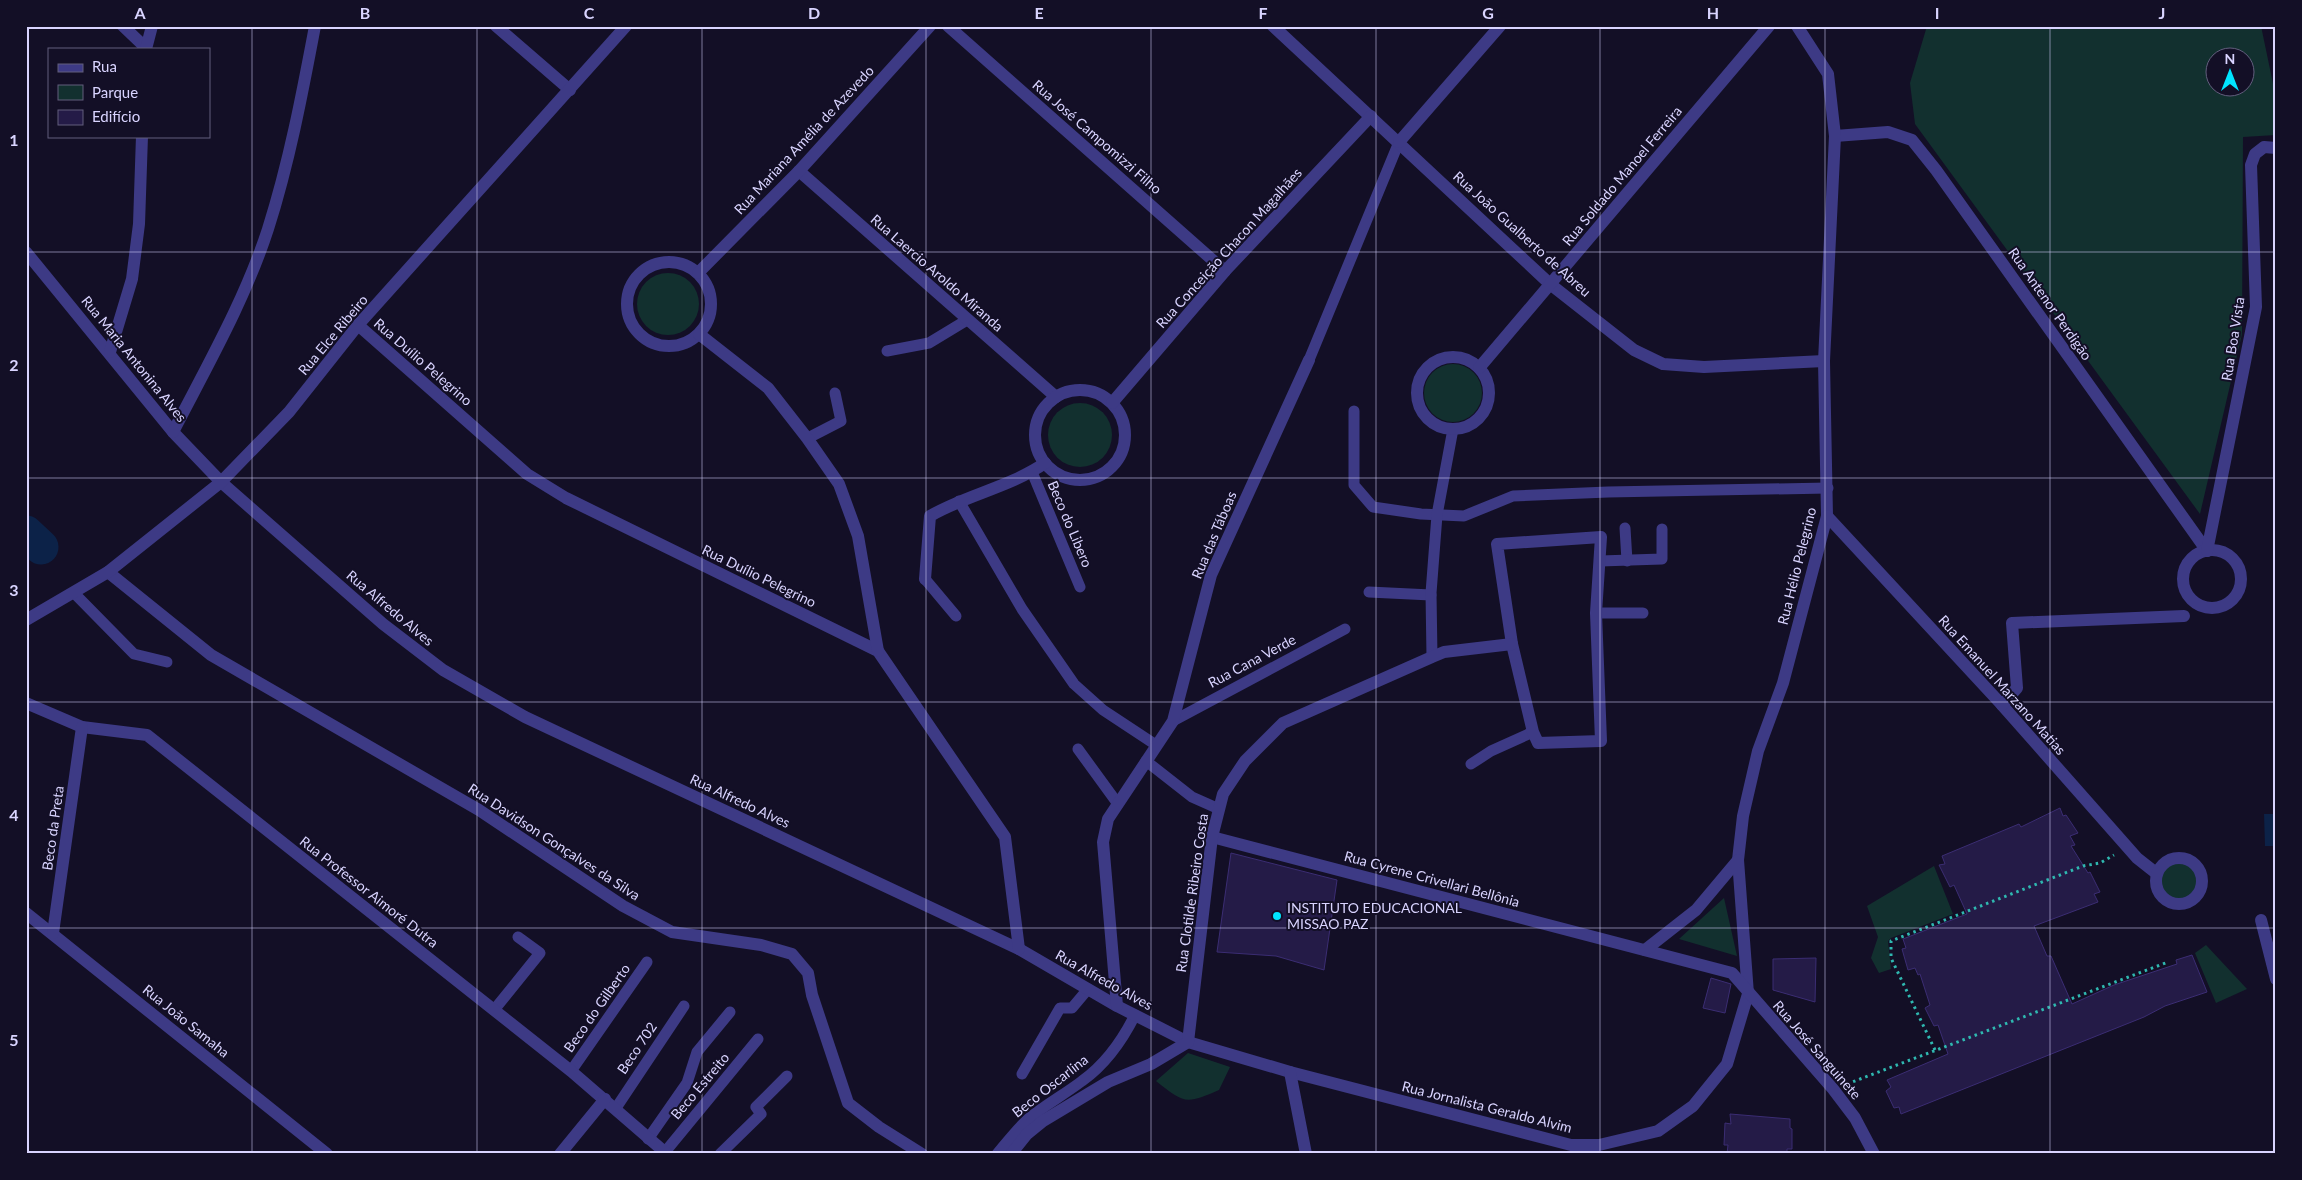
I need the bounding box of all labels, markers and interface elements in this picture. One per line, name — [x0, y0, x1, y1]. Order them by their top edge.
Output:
text: A — [133, 3, 146, 22]
text: B — [360, 3, 370, 22]
text: C — [584, 3, 595, 22]
text: D — [808, 3, 820, 22]
text: E — [1034, 3, 1044, 22]
text: F — [1258, 3, 1268, 22]
text: G — [1482, 3, 1494, 22]
text: H — [1707, 3, 1719, 22]
text: I — [1935, 3, 1939, 22]
text: J — [2159, 3, 2165, 22]
legend — [48, 48, 210, 138]
north arrow — [2204, 48, 2254, 98]
text: N — [2225, 50, 2235, 67]
text: Rua — [92, 57, 117, 75]
street label: Rua Mariana Amélia de Azevedo — [730, 62, 877, 217]
street label: Rua José Campomizzi Filho — [1029, 76, 1165, 197]
text: Parque — [92, 83, 138, 101]
street label: Rua Soldado Manoel Ferreira — [1558, 102, 1685, 249]
text: Edifício — [92, 107, 140, 125]
text: 1 — [9, 130, 19, 149]
street label: Rua Conceição Chacon Magalhães — [1152, 164, 1305, 331]
street label: Rua João Gualberto de Abreu — [1450, 167, 1595, 300]
street label: Rua Laercio Aroldo Miranda — [868, 210, 1007, 335]
street label: Rua Antenor Perdigão — [2005, 244, 2096, 363]
street label: Rua Elce Ribeiro — [294, 291, 371, 378]
street label: Rua Maria Antonina Alves — [78, 292, 191, 425]
street label: Rua Boa Vista — [2217, 296, 2248, 382]
street label: Rua Duílio Pelegrino — [371, 314, 476, 409]
text: 2 — [9, 355, 19, 374]
street label: Beco do Libero — [1045, 478, 1096, 570]
street label: Rua das Táboas — [1187, 489, 1240, 581]
street label: Rua Hélio Pelegrino — [1774, 505, 1819, 626]
street label: Rua Duílio Pelegrino — [700, 541, 819, 611]
street label: Rua Alfredo Alves — [343, 566, 437, 649]
text: 3 — [9, 580, 19, 599]
street label: Rua Emanuel Marzano Matias — [1935, 611, 2070, 758]
street label: Rua Cana Verde — [1205, 630, 1299, 691]
street label: Rua Alfredo Alves — [688, 770, 793, 831]
street label: Rua Davidson Gonçalves da Silva — [465, 780, 643, 904]
street label: Beco da Preta — [38, 785, 67, 871]
text: 4 — [9, 805, 19, 824]
street label: Rua Clotilde Ribeiro Costa — [1172, 812, 1211, 973]
street label: Rua Professor Aimoré Dutra — [297, 832, 442, 951]
street label: Rua Cyrene Crivellari Bellônia — [1343, 847, 1522, 910]
place label: INSTITUTO EDUCACIONAL MISSAO PAZ — [1287, 899, 1462, 932]
marker: INSTITUTO EDUCACIONAL MISSAO PAZ — [1271, 910, 1283, 922]
street label: Rua Alfredo Alves — [1053, 946, 1156, 1013]
street label: Beco do Gilberto — [560, 960, 633, 1055]
street label: Rua João Samaha — [140, 981, 233, 1061]
street label: Rua José Sanguinete — [1770, 997, 1865, 1103]
street label: Beco 702 — [613, 1019, 660, 1077]
text: 5 — [9, 1030, 19, 1049]
street label: Beco Estreito — [667, 1049, 733, 1123]
street label: Beco Oscarlina — [1008, 1051, 1091, 1121]
street label: Rua Jornalista Geraldo Alvim — [1400, 1077, 1574, 1136]

